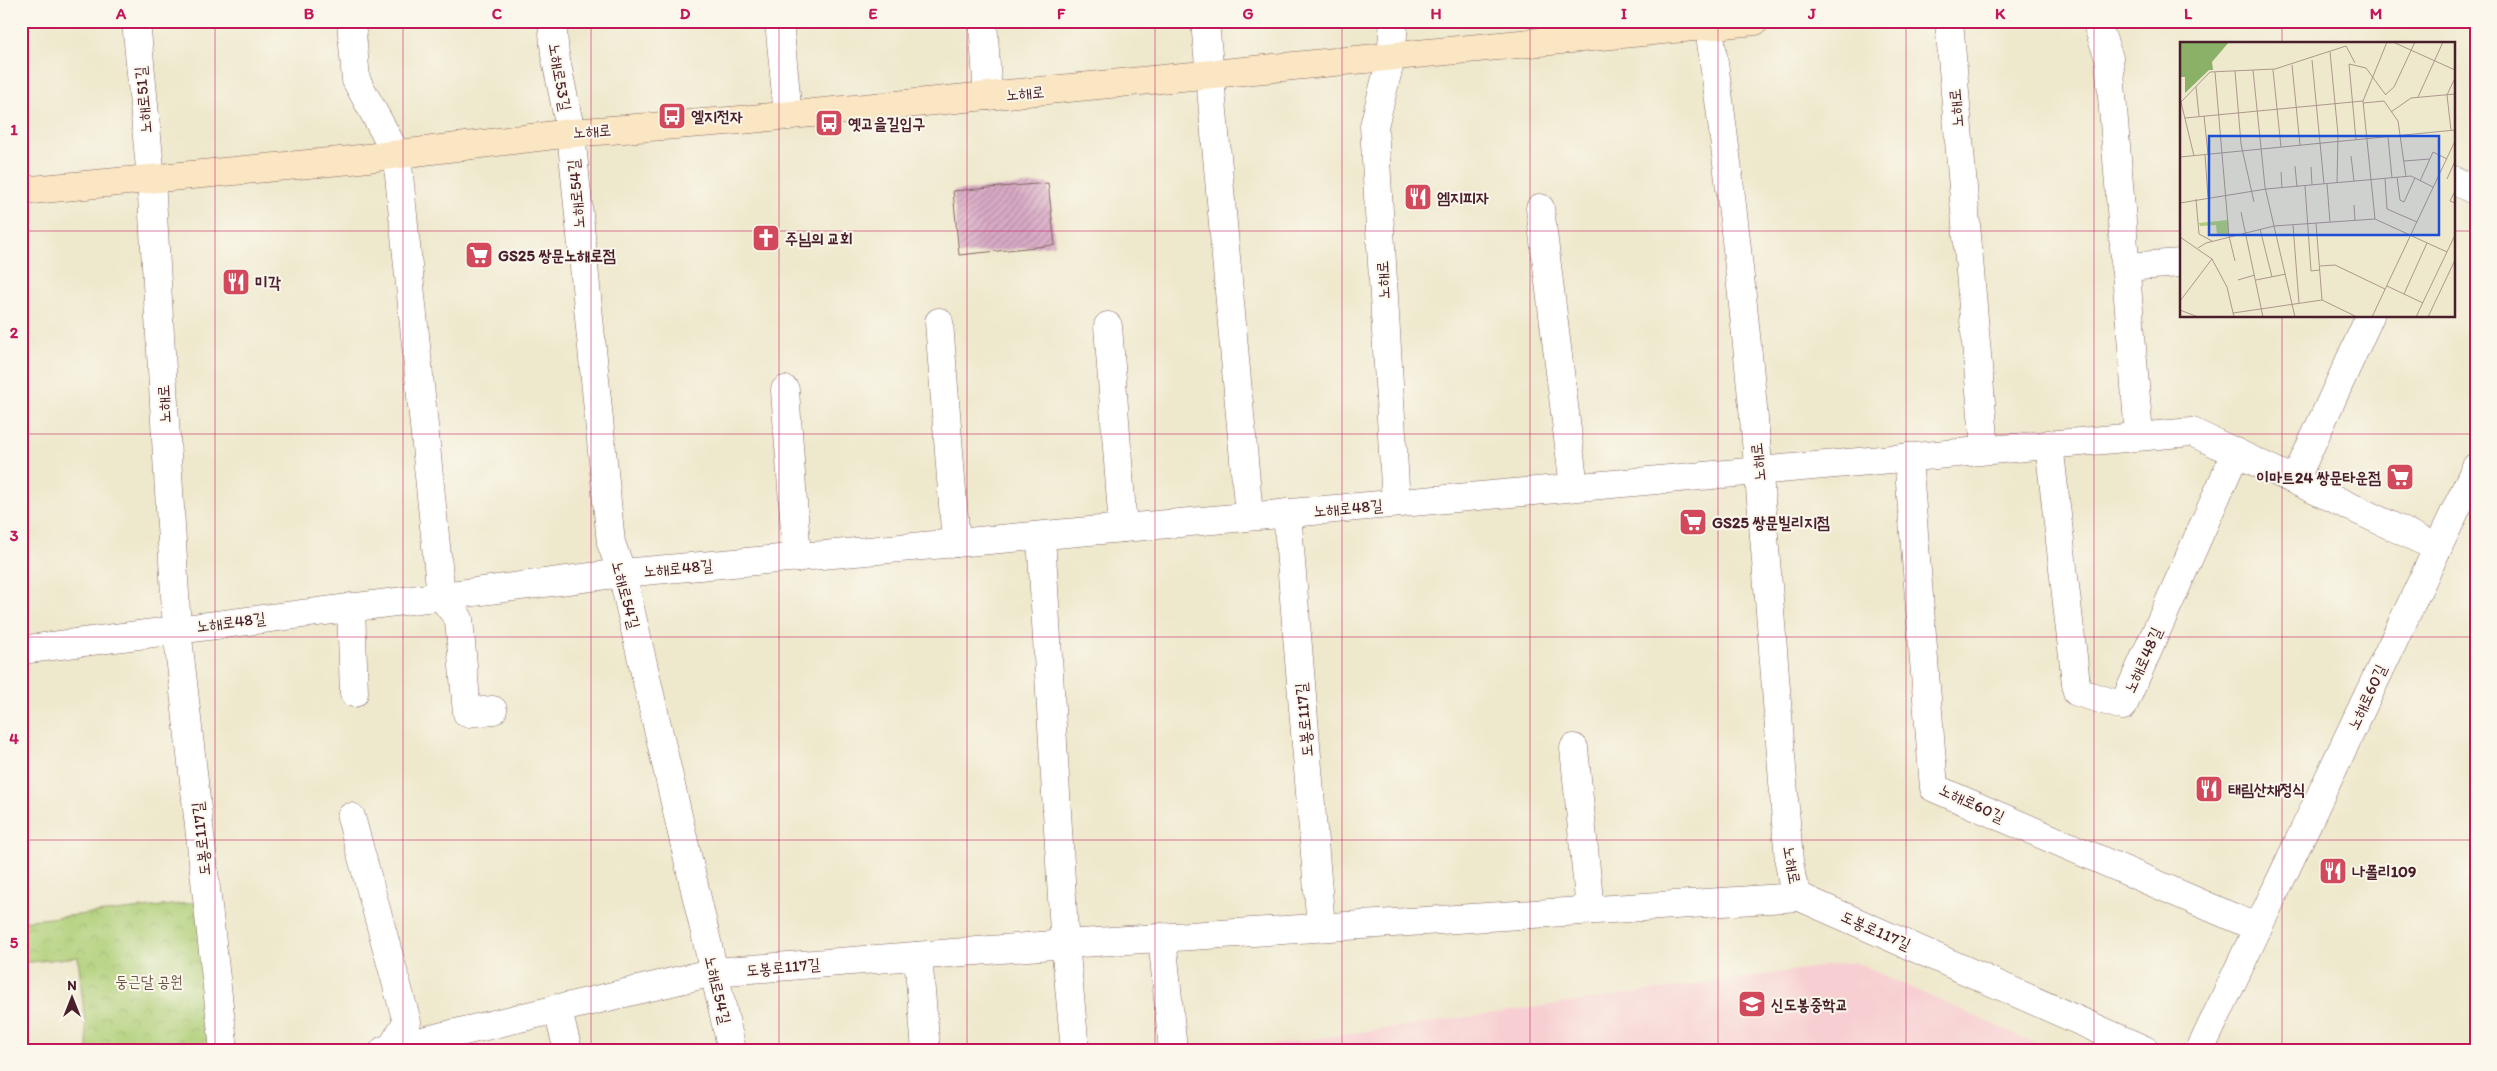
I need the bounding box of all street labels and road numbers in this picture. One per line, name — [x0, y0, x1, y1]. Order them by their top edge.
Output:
street label: 노해로53길 — [545, 42, 575, 113]
street label: 노해로51길 — [131, 66, 155, 134]
street label: 노해로 — [1005, 82, 1045, 104]
street label: 노해로 — [1945, 88, 1967, 128]
street label: 노해로 — [572, 120, 612, 142]
street label: 노해로54길 — [563, 158, 588, 229]
street label: 노해로 — [1373, 260, 1393, 300]
street label: 노해로 — [154, 384, 174, 424]
street label: 노해로 — [1747, 442, 1769, 482]
street label: 노해로48길 — [1312, 495, 1384, 521]
street label: 노해로48길 — [642, 555, 714, 581]
street label: 노해로54길 — [608, 559, 644, 631]
street label: 노해로48길 — [195, 608, 267, 636]
street label: 노해로48길 — [2120, 624, 2166, 696]
street label: 노해로60길 — [2344, 661, 2390, 733]
street label: 도봉로117길 — [1291, 682, 1317, 758]
street label: 노해로60길 — [1936, 780, 2008, 826]
street label: 도봉로117길 — [188, 801, 214, 877]
street label: 노해로 — [1779, 844, 1805, 886]
street label: 도봉로117길 — [1838, 906, 1914, 954]
street label: 노해로54길 — [701, 954, 735, 1026]
street label: 도봉로117길 — [745, 954, 821, 980]

